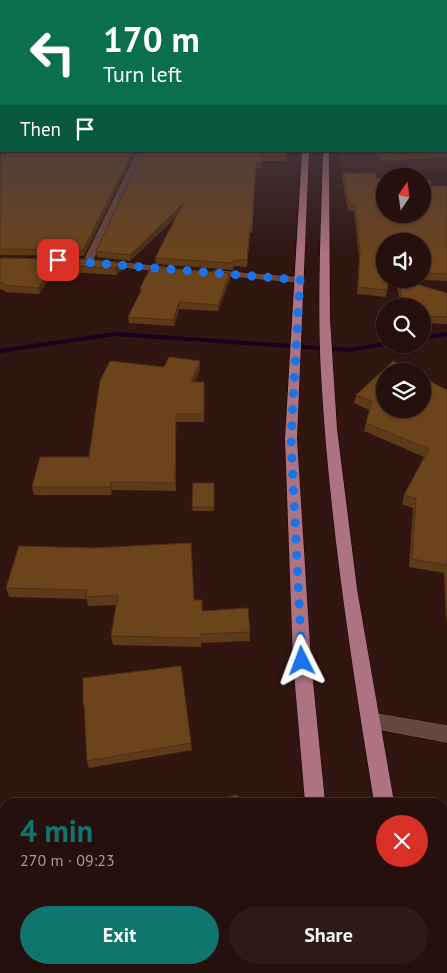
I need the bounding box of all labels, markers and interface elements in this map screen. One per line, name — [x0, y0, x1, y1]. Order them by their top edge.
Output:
text: 170 m — [103, 16, 200, 62]
icon: left — [20, 20, 85, 85]
text: Turn left — [103, 60, 182, 88]
icon: arrive — [71, 115, 99, 143]
text: Then — [20, 117, 61, 141]
north arrow — [376, 168, 431, 222]
map controls — [376, 168, 431, 418]
button: sound — [376, 233, 431, 288]
pin — [37, 239, 79, 281]
icon: arrive — [44, 246, 72, 274]
button: search — [376, 298, 431, 353]
button: layers — [376, 363, 431, 418]
position arrow — [275, 634, 327, 686]
text: 4 min — [20, 811, 93, 850]
button: close — [376, 815, 428, 867]
text: 270 m · 09:23 — [20, 850, 115, 870]
button: Exit — [20, 906, 219, 964]
button: Share — [229, 906, 428, 964]

